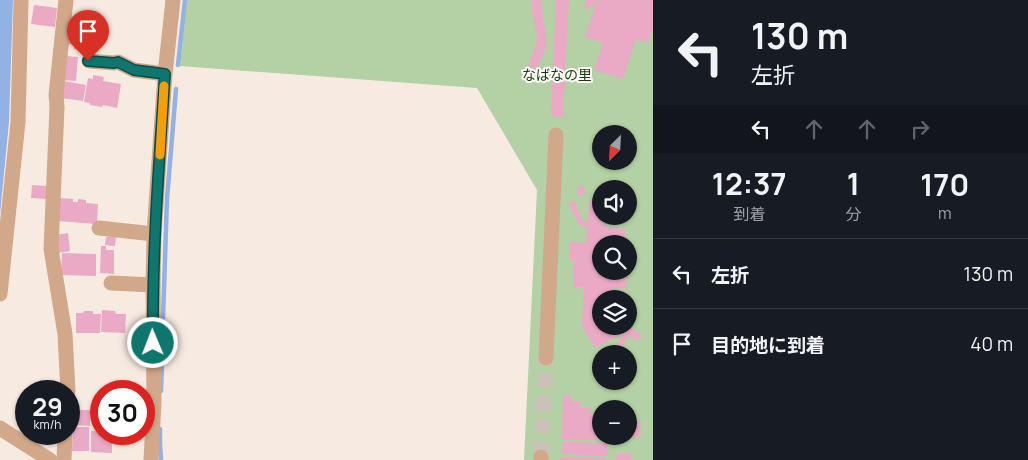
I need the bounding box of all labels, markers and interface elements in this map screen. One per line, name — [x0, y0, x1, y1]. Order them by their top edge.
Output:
pin — [67, 10, 109, 61]
text: 130 m — [751, 12, 848, 60]
icon: arrive — [74, 17, 102, 45]
icon: left — [668, 20, 733, 85]
text: 左折 — [751, 60, 795, 90]
park label: なばなの里 — [522, 65, 592, 84]
icon: left — [747, 115, 775, 143]
icon: ahead — [800, 115, 828, 143]
icon: ahead — [853, 115, 881, 143]
icon: right — [906, 115, 934, 143]
north arrow — [592, 125, 638, 170]
map controls — [592, 125, 637, 445]
text: 12:37 — [712, 163, 787, 204]
text: 1 — [847, 163, 860, 204]
text: 170 — [920, 164, 969, 205]
button: sound — [592, 180, 637, 225]
text: m — [938, 202, 951, 224]
text: 到着 — [733, 203, 765, 225]
text: 分 — [845, 203, 861, 225]
button: search — [592, 235, 637, 280]
icon: left — [668, 260, 696, 288]
text: 130 m — [964, 261, 1013, 287]
text: 左折 — [711, 262, 749, 288]
button: layers — [592, 290, 637, 335]
position arrow — [126, 316, 178, 368]
icon: arrive — [668, 330, 696, 358]
text: 40 m — [970, 331, 1013, 357]
text: 目的地に到着 — [711, 332, 825, 358]
button: + — [592, 345, 637, 390]
speed limit sign: 30 — [90, 380, 155, 445]
text: 29 — [32, 389, 63, 424]
button: − — [592, 400, 637, 445]
text: km/h — [34, 416, 61, 433]

